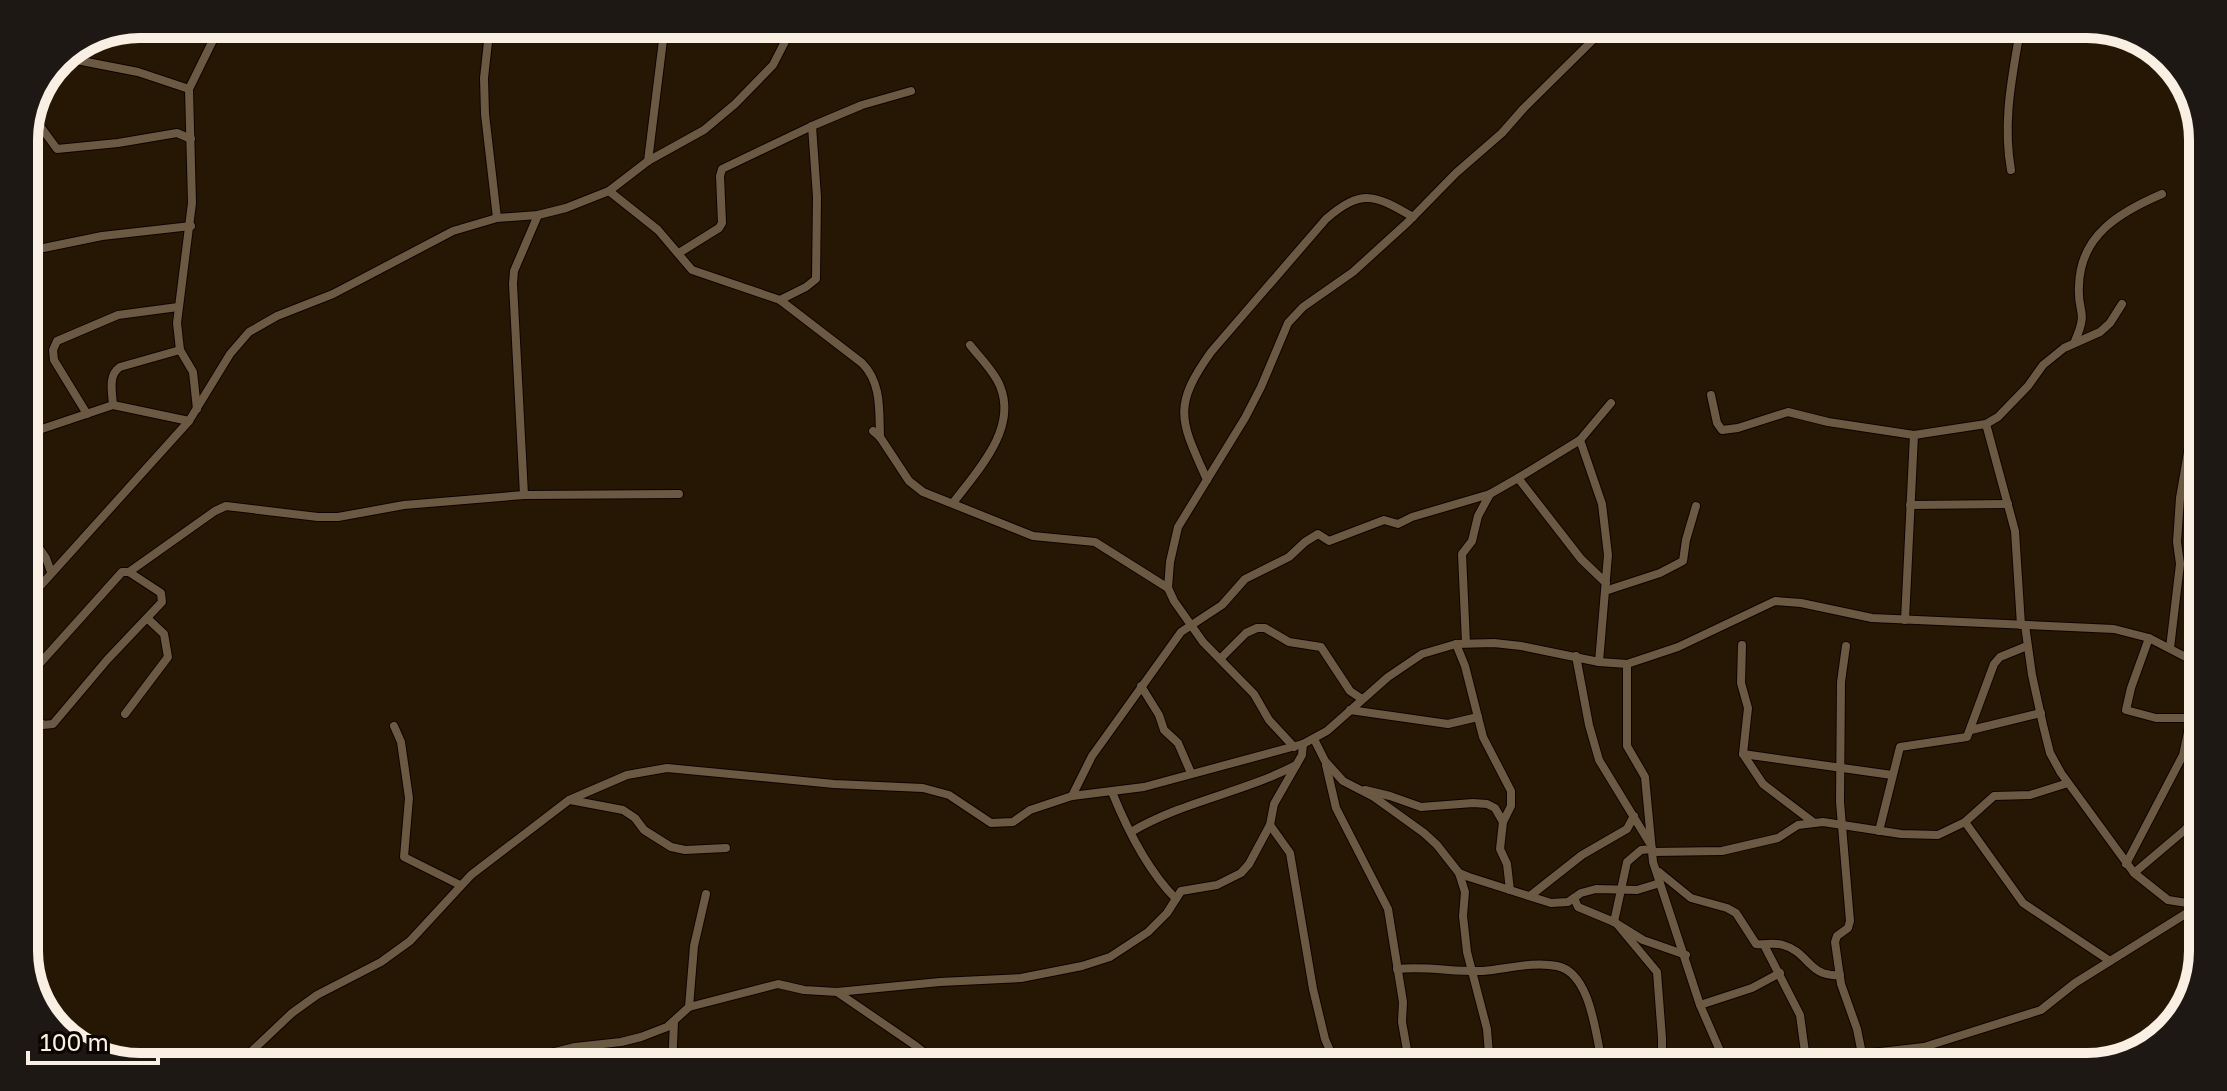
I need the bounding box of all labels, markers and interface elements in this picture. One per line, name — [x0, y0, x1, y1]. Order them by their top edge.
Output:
scale bar — [28, 1015, 158, 1065]
text: 100 m — [40, 1027, 109, 1056]

